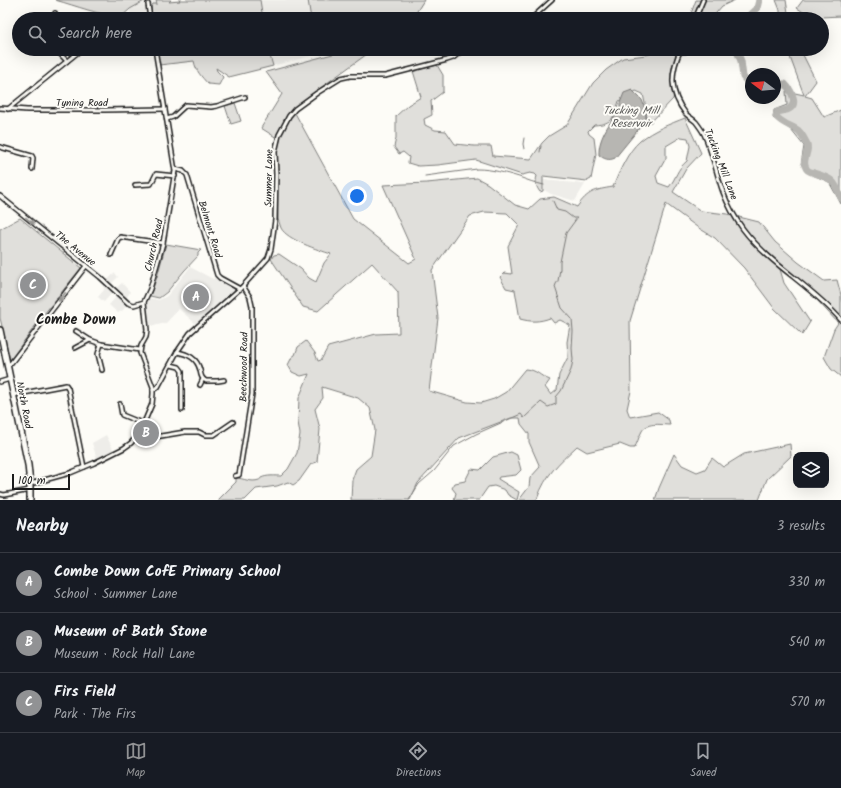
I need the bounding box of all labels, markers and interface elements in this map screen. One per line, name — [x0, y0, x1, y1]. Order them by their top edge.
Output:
search box — [12, 12, 829, 56]
text: Search here — [58, 22, 132, 46]
icon: search — [26, 23, 48, 45]
north arrow — [745, 68, 781, 104]
street label: Tyning Road — [56, 95, 109, 111]
water label: Tucking Mill Reservoir — [603, 102, 661, 133]
street label: Tucking Mill Lane — [700, 127, 742, 203]
street label: Summer Lane — [260, 148, 278, 207]
your location — [347, 186, 367, 206]
street label: Belmont Road — [194, 199, 227, 261]
one-way arrow — [25, 216, 36, 225]
street label: Church Road — [140, 216, 168, 273]
street label: The Avenue — [51, 227, 100, 271]
pin: C — [20, 270, 46, 300]
pin: A — [183, 282, 209, 312]
one-way arrow — [57, 291, 66, 302]
district label: Combe Down — [36, 309, 116, 331]
street label: Beechwood Road — [235, 331, 253, 402]
street label: North Road — [12, 380, 37, 431]
pin: B — [133, 418, 159, 448]
map controls — [793, 452, 829, 488]
button: layers — [793, 452, 829, 488]
scale bar — [12, 472, 70, 491]
text: 100 m — [18, 472, 46, 490]
text: Nearby — [16, 513, 68, 540]
text: 3 results — [777, 516, 825, 537]
text: Combe Down CofE Primary School — [54, 560, 280, 584]
text: A — [25, 572, 33, 593]
text: 330 m — [788, 572, 825, 593]
text: School · Summer Lane — [54, 584, 177, 605]
text: Museum of Bath Stone — [54, 620, 207, 644]
text: B — [25, 632, 33, 653]
text: 540 m — [789, 632, 825, 653]
text: Museum · Rock Hall Lane — [54, 644, 195, 665]
text: Firs Field — [54, 680, 116, 704]
text: C — [25, 692, 33, 713]
text: 570 m — [790, 692, 825, 713]
text: Park · The Firs — [54, 704, 136, 725]
tab: Map — [125, 740, 147, 782]
tab: Directions — [396, 740, 441, 782]
tab: Saved — [690, 740, 716, 782]

